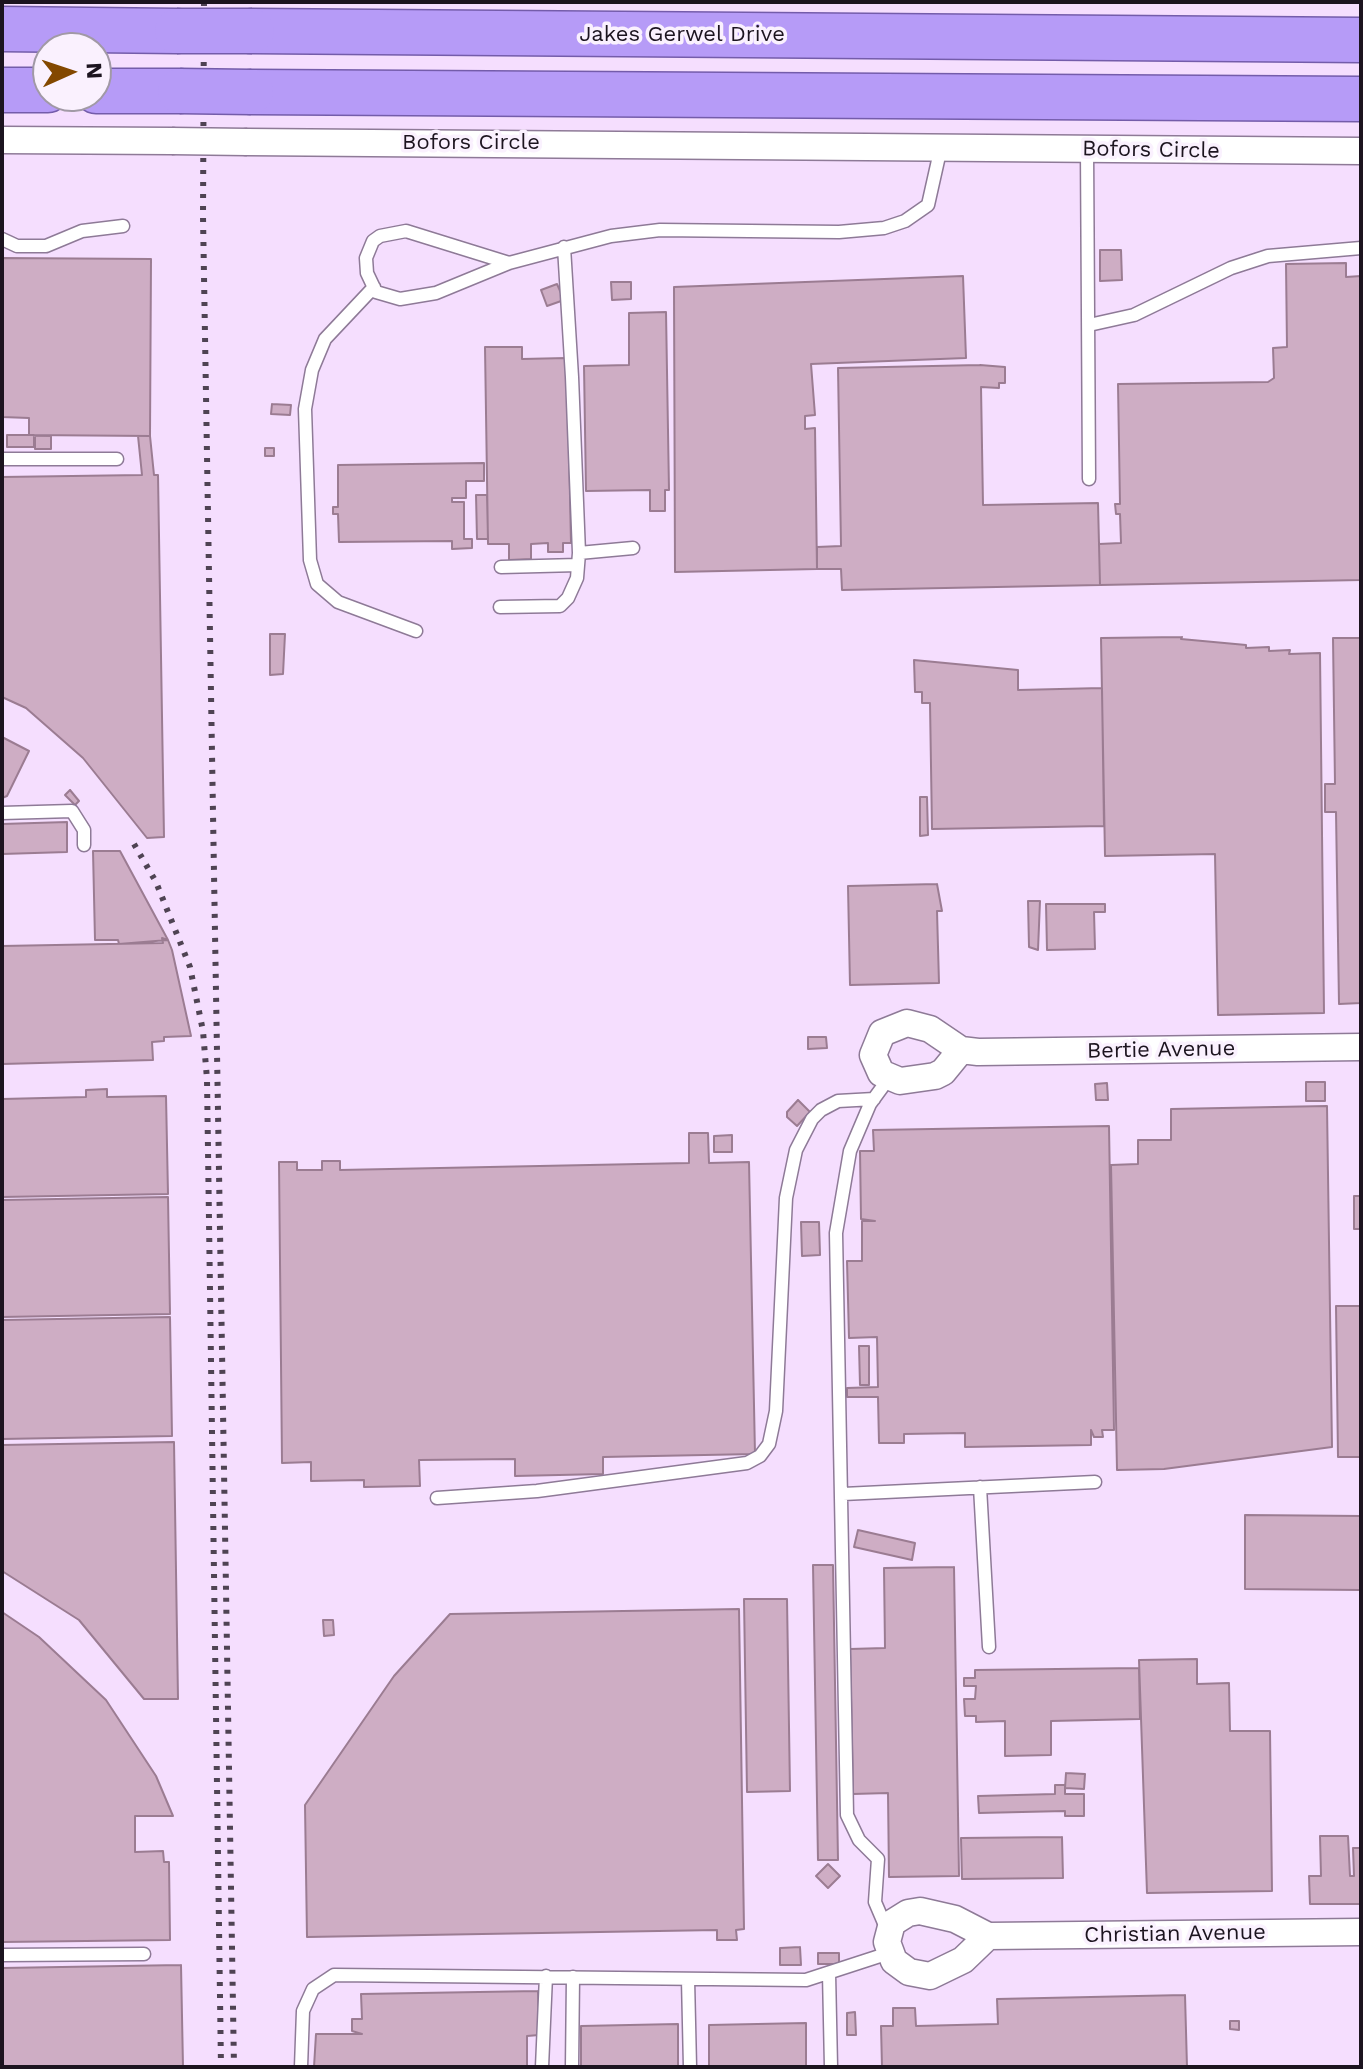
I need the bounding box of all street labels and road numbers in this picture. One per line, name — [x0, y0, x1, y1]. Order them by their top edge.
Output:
street label: Jakes Gerwel Drive — [579, 22, 785, 48]
street label: Bofors Circle — [402, 130, 540, 156]
street label: Bofors Circle — [1082, 136, 1220, 164]
street label: Bertie Avenue — [1087, 1036, 1235, 1064]
street label: Christian Avenue — [1084, 1919, 1266, 1949]

